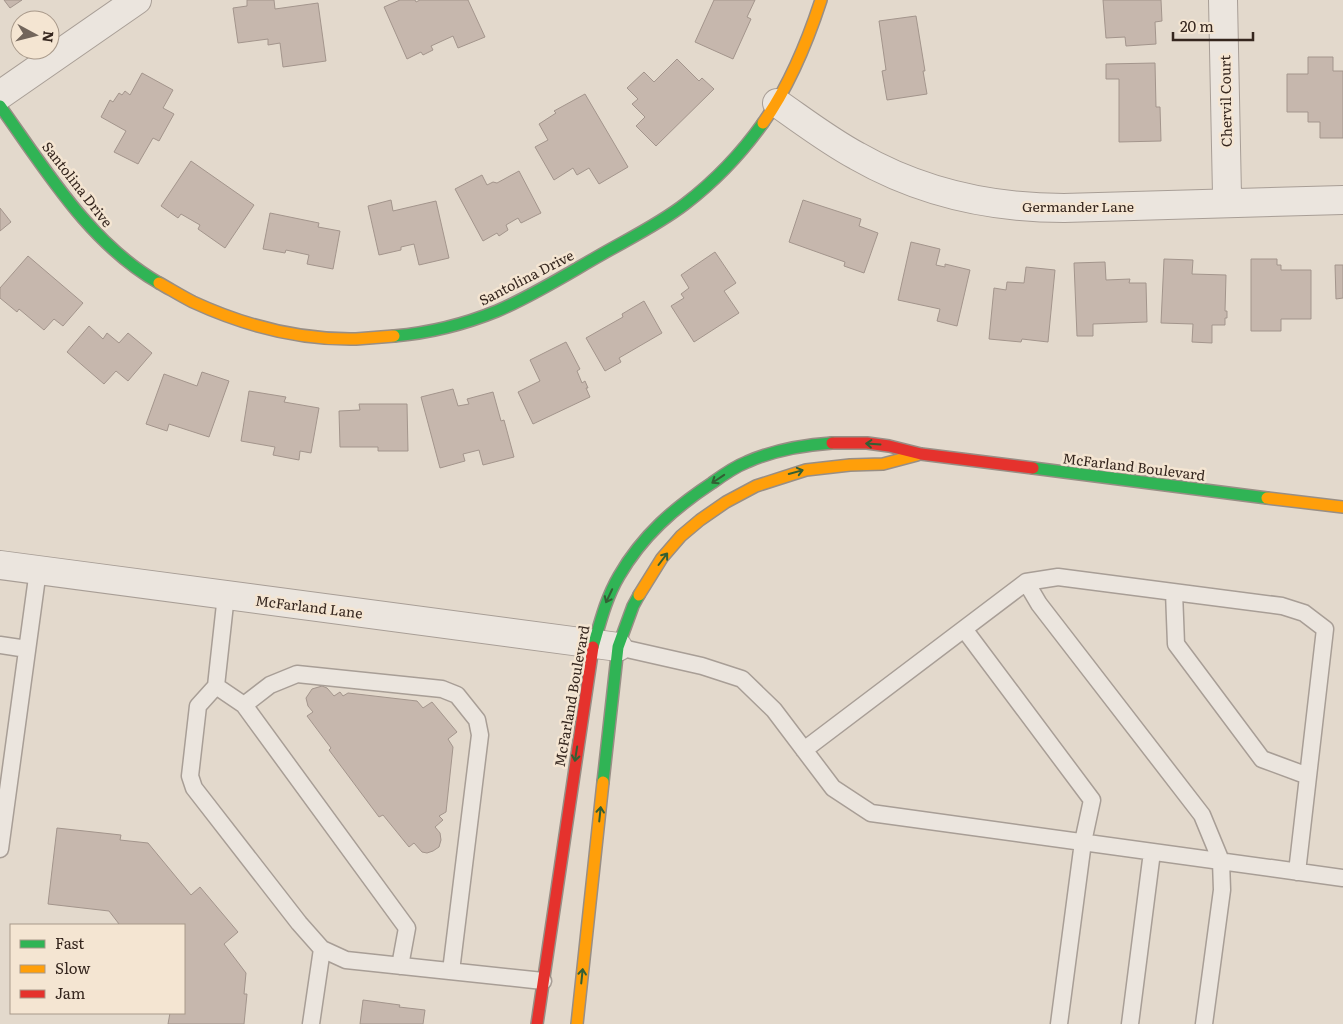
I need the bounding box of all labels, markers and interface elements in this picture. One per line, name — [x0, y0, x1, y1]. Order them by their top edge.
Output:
north arrow — [10, 10, 60, 60]
scale bar — [1173, 10, 1253, 42]
text: 20 m — [1180, 14, 1214, 37]
text: N — [38, 30, 60, 44]
street label: Chervil Court — [1214, 54, 1236, 147]
street label: Santolina Drive — [38, 137, 118, 231]
street label: Germander Lane — [1022, 196, 1134, 216]
street label: Santolina Drive — [475, 245, 577, 309]
one-way arrow — [865, 439, 881, 449]
street label: McFarland Boulevard — [1062, 447, 1207, 485]
one-way arrow — [788, 467, 804, 477]
one-way arrow — [711, 474, 725, 484]
one-way arrow — [657, 553, 668, 566]
one-way arrow — [604, 588, 613, 603]
street label: McFarland Lane — [254, 589, 364, 623]
street label: McFarland Boulevard — [549, 623, 593, 768]
one-way arrow — [571, 746, 581, 762]
one-way arrow — [595, 806, 605, 822]
legend — [10, 924, 185, 1014]
text: Fast — [55, 931, 84, 954]
text: Slow — [55, 956, 90, 979]
one-way arrow — [577, 968, 587, 984]
text: Jam — [55, 981, 86, 1004]

